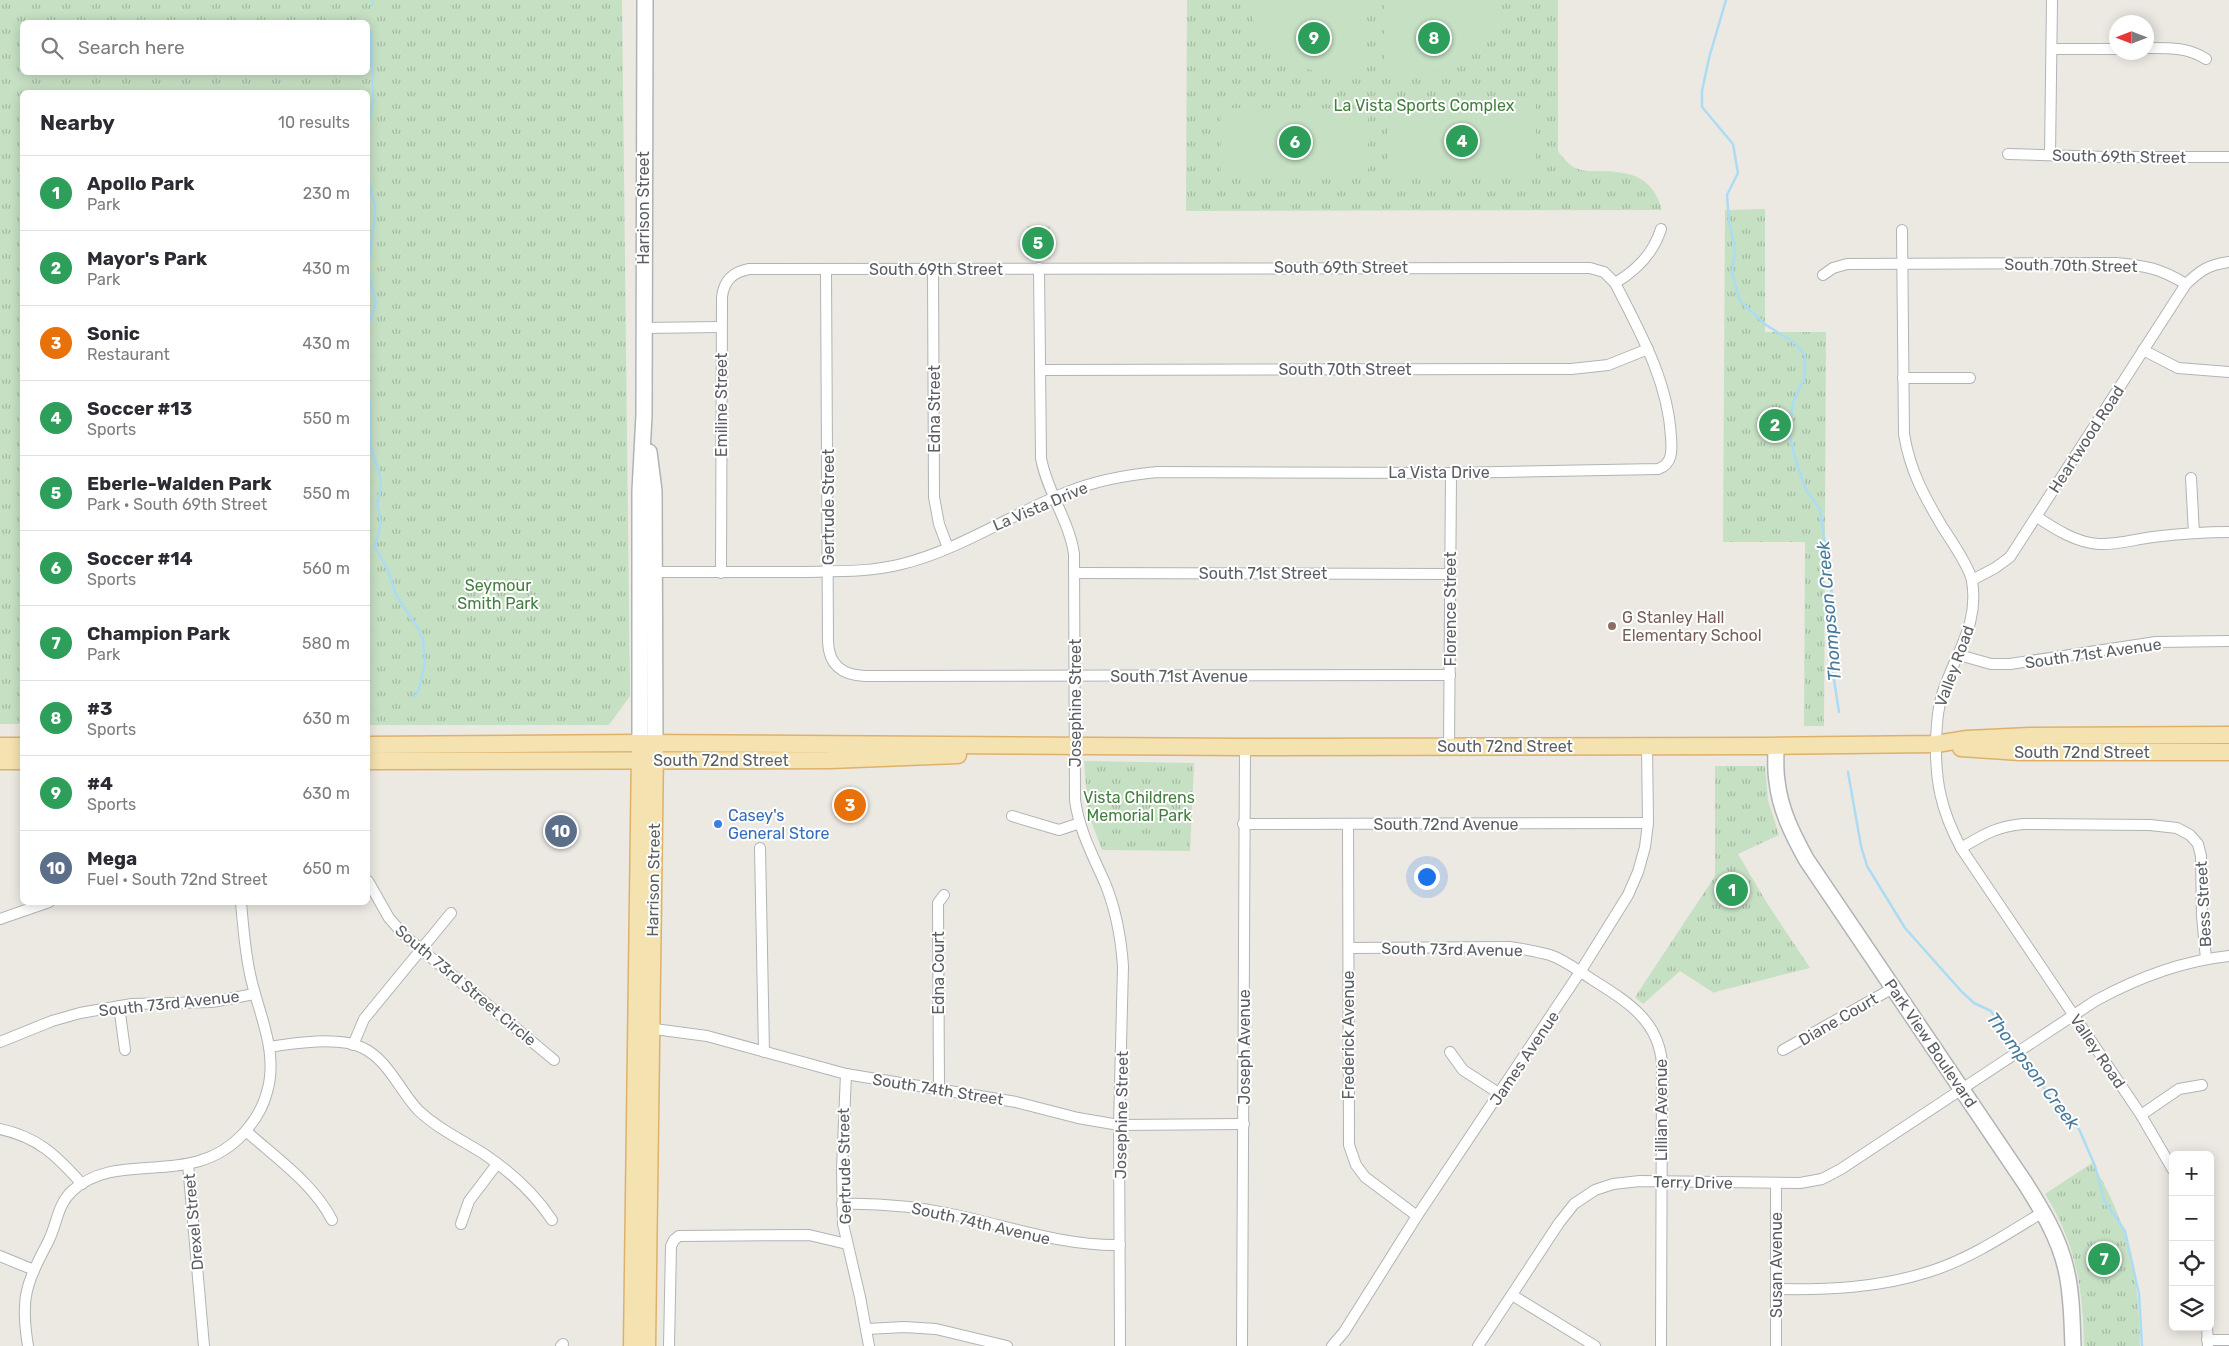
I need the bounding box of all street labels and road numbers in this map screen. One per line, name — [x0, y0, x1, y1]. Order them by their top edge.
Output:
street label: South 69th Street — [2052, 146, 2186, 167]
street label: Harrison Street — [634, 151, 653, 265]
street label: South 70th Street — [2004, 255, 2138, 276]
street label: South 69th Street — [1274, 258, 1408, 277]
street label: South 69th Street — [869, 260, 1003, 279]
street label: Emiline Street — [712, 353, 731, 457]
street label: South 70th Street — [1278, 360, 1412, 379]
street label: Edna Street — [925, 365, 944, 453]
street label: Heartwood Road — [2045, 382, 2128, 496]
street label: Gertrude Street — [819, 449, 838, 565]
street label: La Vista Drive — [1388, 463, 1490, 482]
street label: La Vista Drive — [990, 478, 1091, 535]
street label: Florence Street — [1441, 552, 1460, 666]
street label: South 71st Street — [1199, 564, 1327, 583]
street label: Valley Road — [1931, 623, 1978, 709]
street label: South 71st Avenue — [2024, 635, 2163, 672]
street label: Josephine Street — [1066, 639, 1085, 767]
street label: South 71st Avenue — [1110, 667, 1248, 686]
street label: South 72nd Street — [1437, 737, 1573, 756]
street label: South 72nd Street — [2014, 743, 2150, 762]
street label: South 72nd Street — [653, 751, 789, 770]
street label: South 72nd Avenue — [1373, 815, 1519, 834]
street label: Harrison Street — [643, 823, 664, 937]
street label: Bess Street — [2192, 860, 2215, 947]
street label: South 73rd Street Circle — [391, 921, 540, 1050]
street label: Edna Court — [929, 931, 948, 1015]
street label: South 73rd Avenue — [1381, 939, 1523, 960]
street label: Frederick Avenue — [1339, 971, 1358, 1099]
street label: Park View Boulevard — [1881, 975, 1981, 1111]
street label: South 73rd Avenue — [98, 987, 240, 1020]
street label: Joseph Avenue — [1235, 989, 1254, 1105]
street label: Diane Court — [1795, 989, 1881, 1050]
street label: James Avenue — [1486, 1007, 1563, 1109]
street label: Valley Road — [2066, 1011, 2129, 1092]
street label: Josephine Street — [1111, 1051, 1132, 1179]
street label: Lillian Avenue — [1652, 1059, 1671, 1161]
street label: South 74th Street — [871, 1070, 1005, 1109]
street label: Gertrude Street — [834, 1108, 855, 1224]
street label: Terry Drive — [1653, 1172, 1733, 1193]
street label: Drexel Street — [180, 1173, 207, 1271]
street label: South 74th Avenue — [910, 1198, 1052, 1249]
street label: Susan Avenue — [1767, 1212, 1786, 1318]

